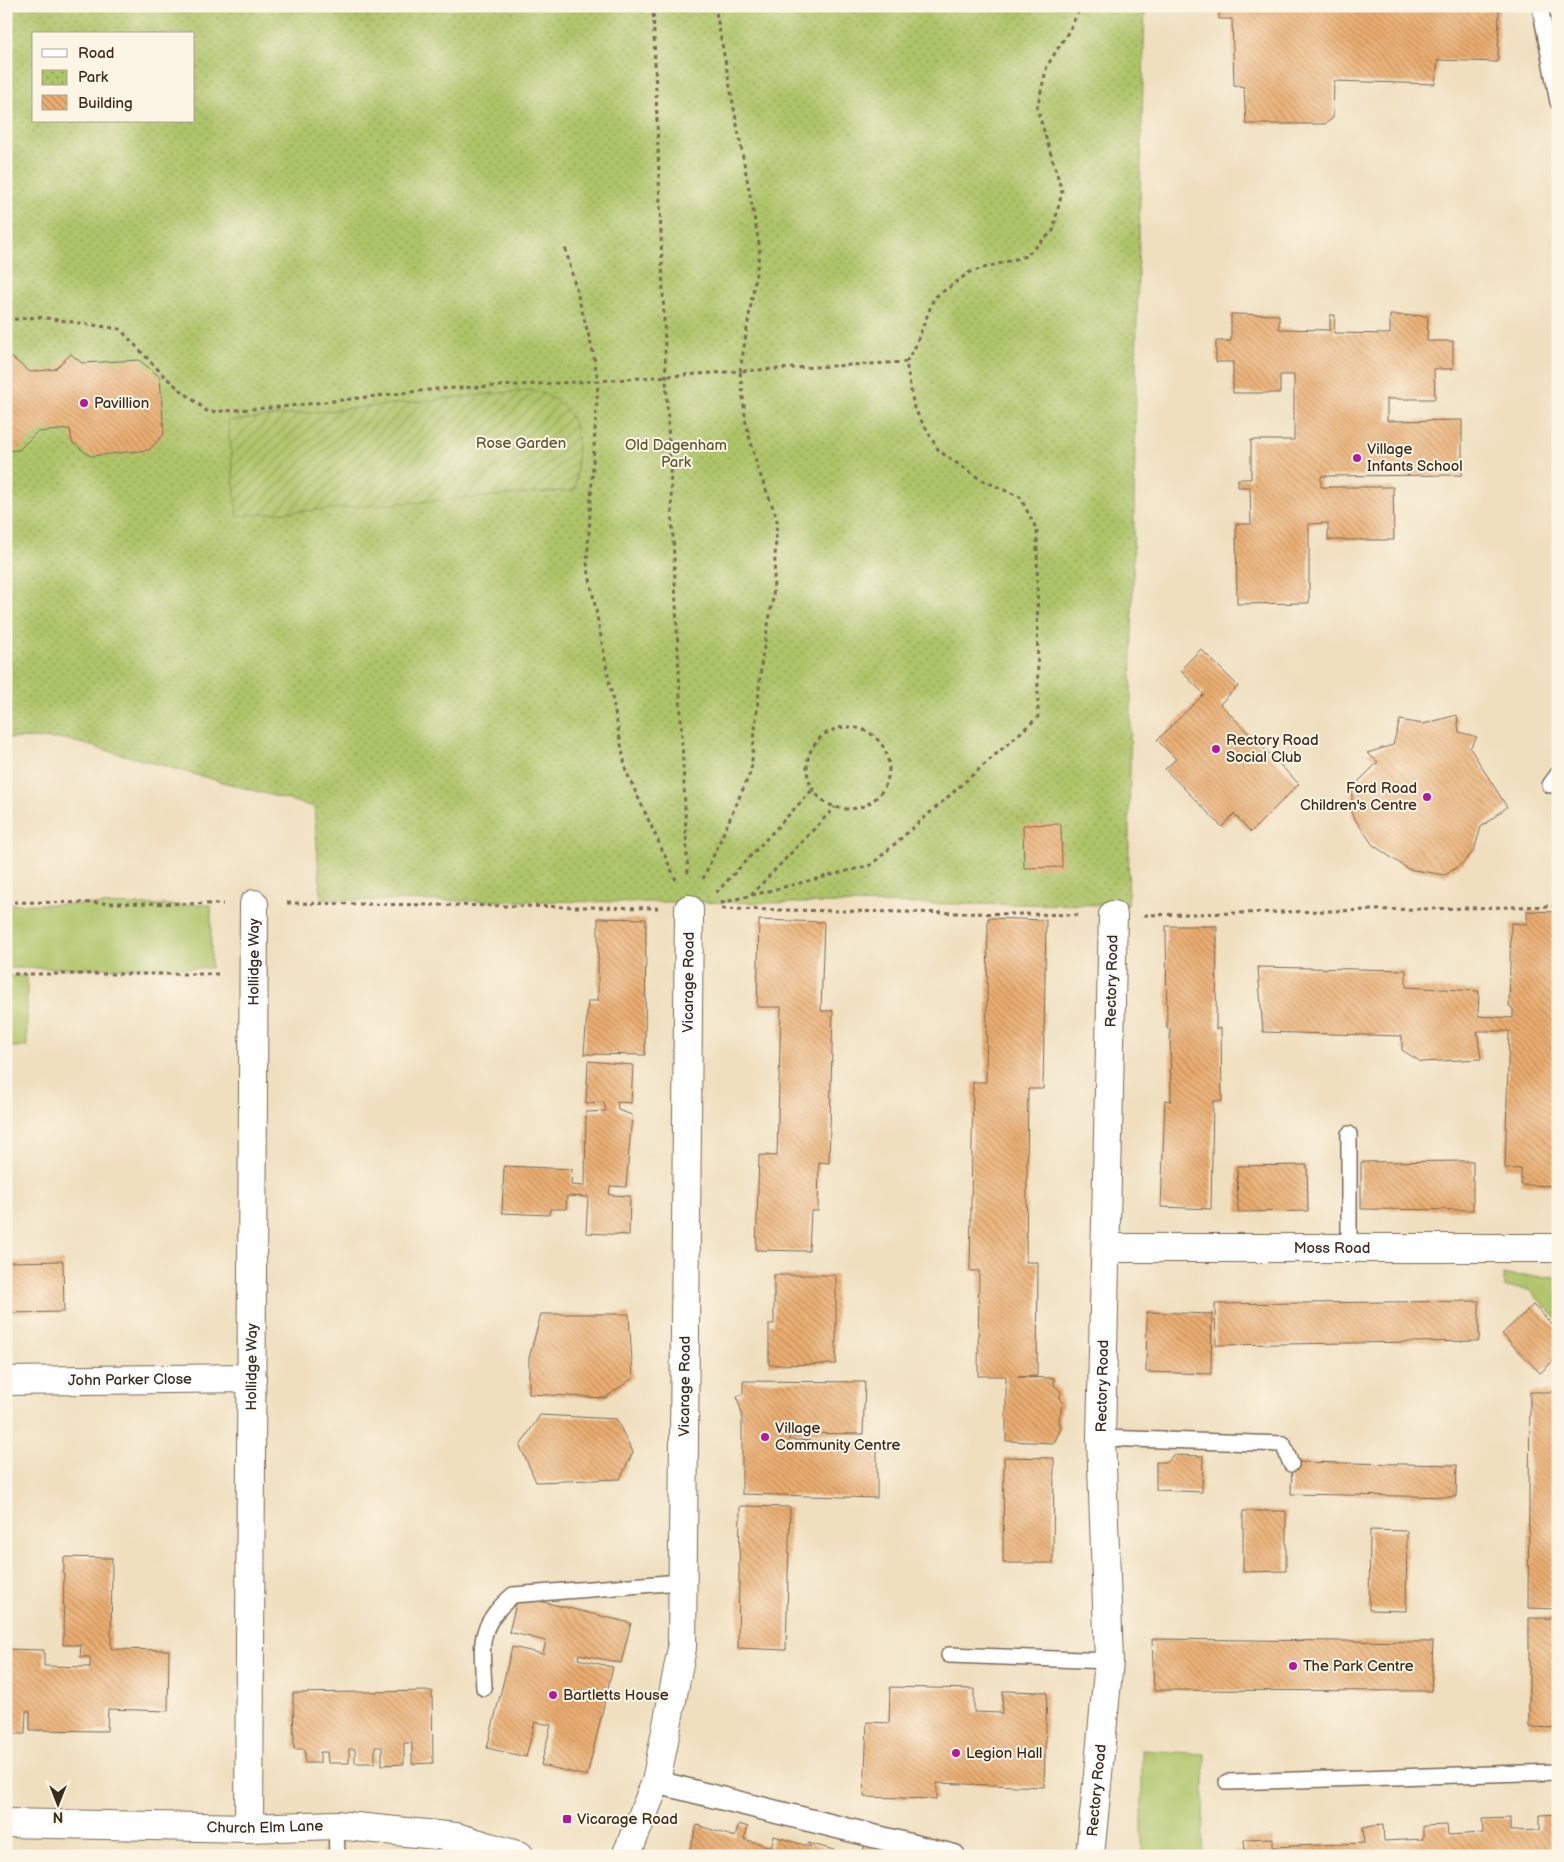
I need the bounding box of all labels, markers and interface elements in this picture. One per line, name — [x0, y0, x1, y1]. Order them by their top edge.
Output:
legend — [32, 32, 195, 122]
text: Road — [78, 44, 114, 63]
text: Park — [78, 68, 109, 87]
text: Building — [78, 94, 133, 113]
place label: Pavillion — [94, 394, 149, 413]
marker: Pavillion — [78, 397, 90, 409]
park label: Rose Garden — [476, 434, 566, 453]
park label: Old Dagenham Park — [625, 436, 727, 472]
place label: Village Infants School — [1367, 440, 1463, 476]
marker: Village Infants School — [1351, 452, 1363, 464]
place label: Rectory Road Social Club — [1226, 731, 1319, 767]
marker: Rectory Road Social Club — [1210, 743, 1222, 755]
place label: Ford Road Children's Centre — [1300, 779, 1417, 815]
marker: Ford Road Children's Centre — [1421, 791, 1433, 803]
street label: Hollidge Way — [244, 918, 264, 1006]
street label: Vicarage Road — [679, 932, 699, 1033]
street label: Rectory Road — [1101, 935, 1123, 1028]
street label: Moss Road — [1294, 1239, 1370, 1258]
street label: Hollidge Way — [242, 1323, 262, 1411]
street label: Vicarage Road — [675, 1336, 695, 1437]
street label: Rectory Road — [1092, 1340, 1113, 1433]
street label: John Parker Close — [68, 1370, 192, 1390]
place label: Village Community Centre — [775, 1419, 900, 1455]
marker: Village Community Centre — [759, 1431, 771, 1443]
place label: The Park Centre — [1303, 1657, 1414, 1676]
marker: The Park Centre — [1287, 1660, 1299, 1672]
place label: Bartletts House — [563, 1686, 669, 1705]
marker: Bartletts House — [547, 1689, 559, 1701]
street label: Rectory Road — [1083, 1743, 1111, 1837]
place label: Legion Hall — [966, 1744, 1042, 1763]
marker: Legion Hall — [950, 1747, 962, 1759]
north arrow — [32, 1780, 82, 1830]
text: N — [53, 1808, 63, 1825]
place label: Vicarage Road — [577, 1810, 678, 1829]
marker: Vicarage Road — [561, 1813, 573, 1825]
street label: Church Elm Lane — [206, 1816, 324, 1838]

